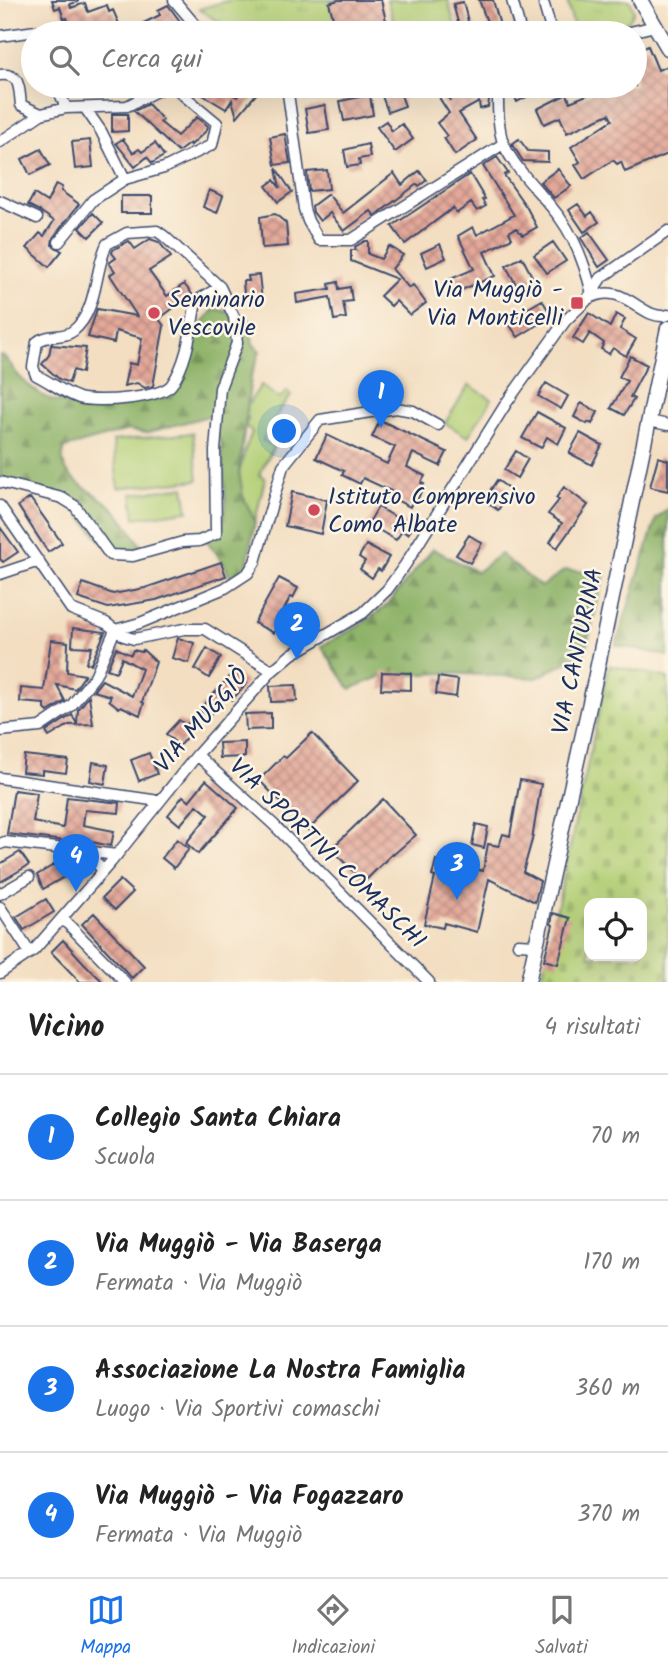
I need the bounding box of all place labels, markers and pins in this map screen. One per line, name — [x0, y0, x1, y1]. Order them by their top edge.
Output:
place label: Via Muggiò - Via Monticelli — [427, 271, 564, 338]
place label: Seminario Vescovile — [168, 281, 265, 348]
marker: Via Muggiò - Via Monticelli — [569, 295, 585, 311]
marker: Seminario Vescovile — [146, 305, 162, 321]
pin: 1 — [358, 370, 404, 428]
place label: Istituto Comprensivo Como Albate — [328, 478, 536, 545]
marker: Istituto Comprensivo Como Albate — [306, 502, 322, 518]
pin: 2 — [274, 602, 320, 660]
pin: 4 — [53, 834, 99, 892]
pin: 3 — [434, 842, 480, 900]

